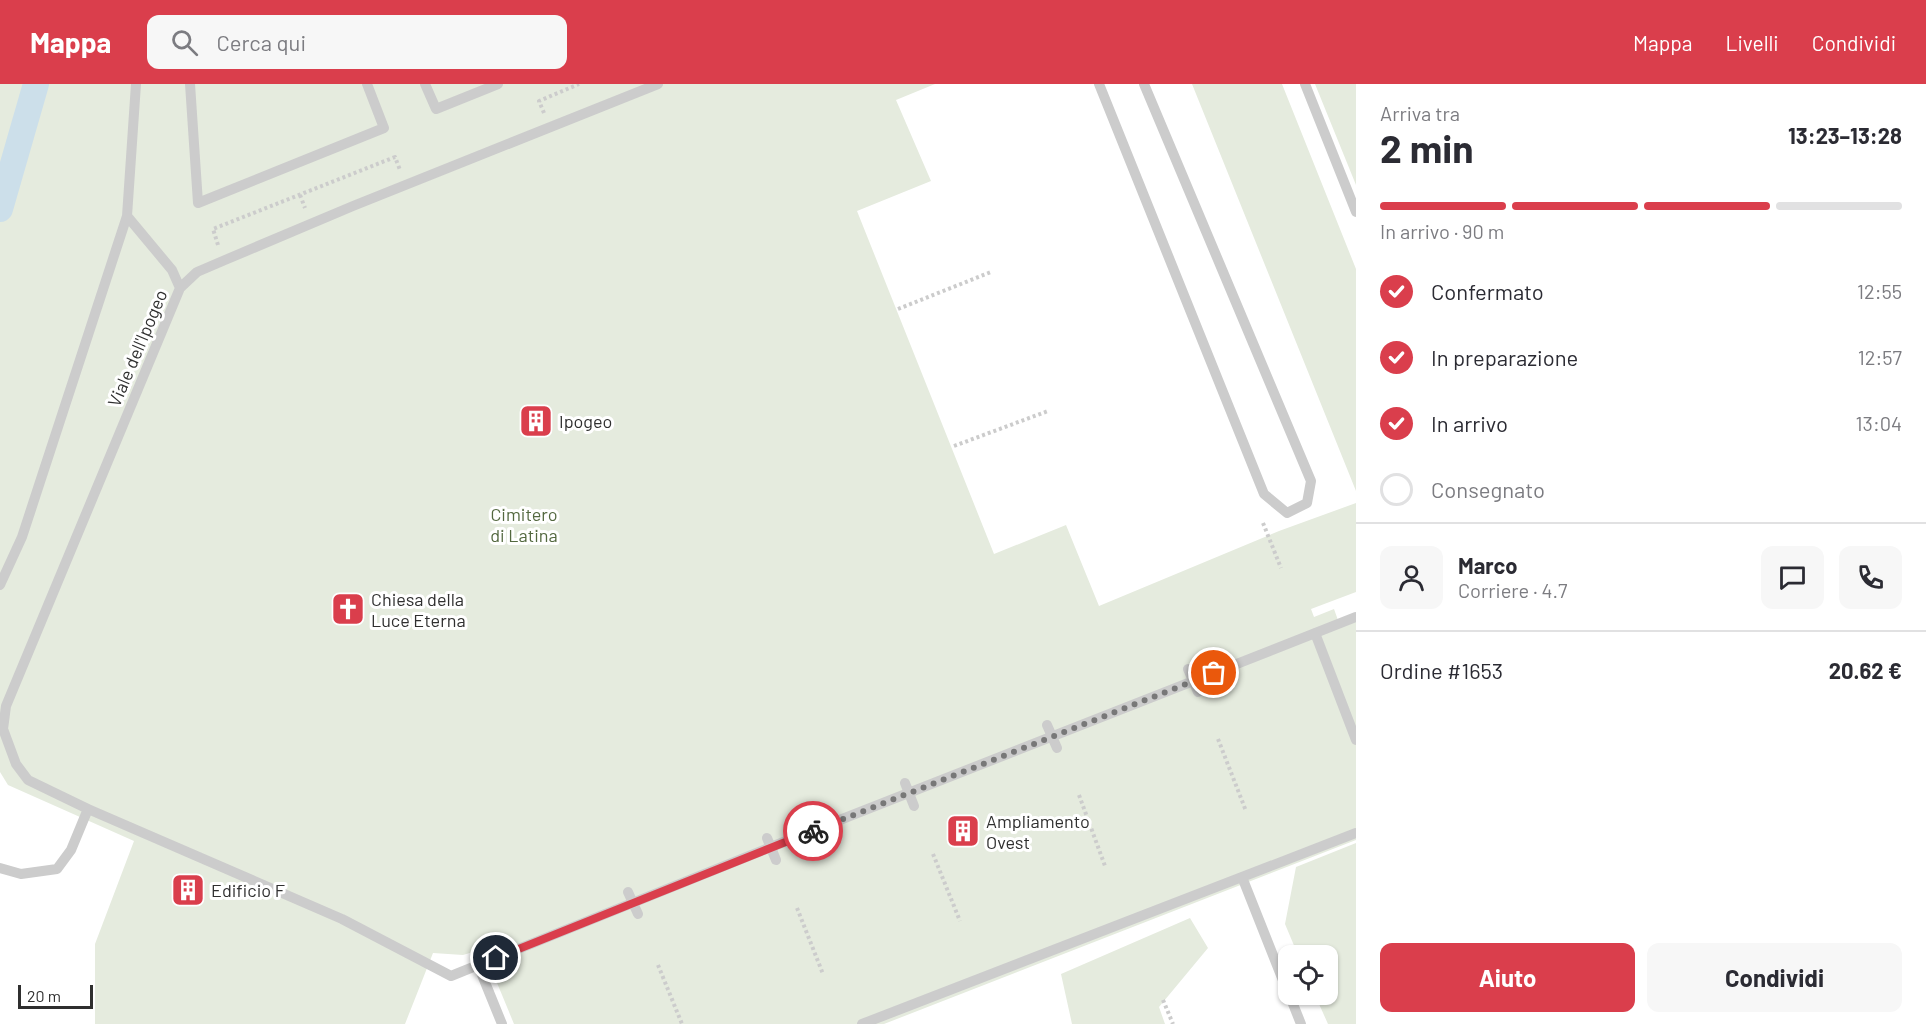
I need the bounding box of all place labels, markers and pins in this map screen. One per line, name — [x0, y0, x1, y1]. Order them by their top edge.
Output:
building icon: Ipogeo — [518, 403, 554, 439]
place label: Ipogeo — [559, 410, 612, 432]
place label: Chiesa della Luce Eterna — [371, 588, 466, 631]
church icon: Chiesa della Luce Eterna — [330, 591, 366, 627]
pin — [1188, 647, 1239, 698]
place label: Ampliamento Ovest — [986, 810, 1090, 853]
building icon: Ampliamento Ovest — [945, 813, 981, 849]
building icon: Edificio F — [170, 872, 206, 908]
place label: Edificio F — [211, 879, 285, 901]
pin — [470, 932, 521, 983]

